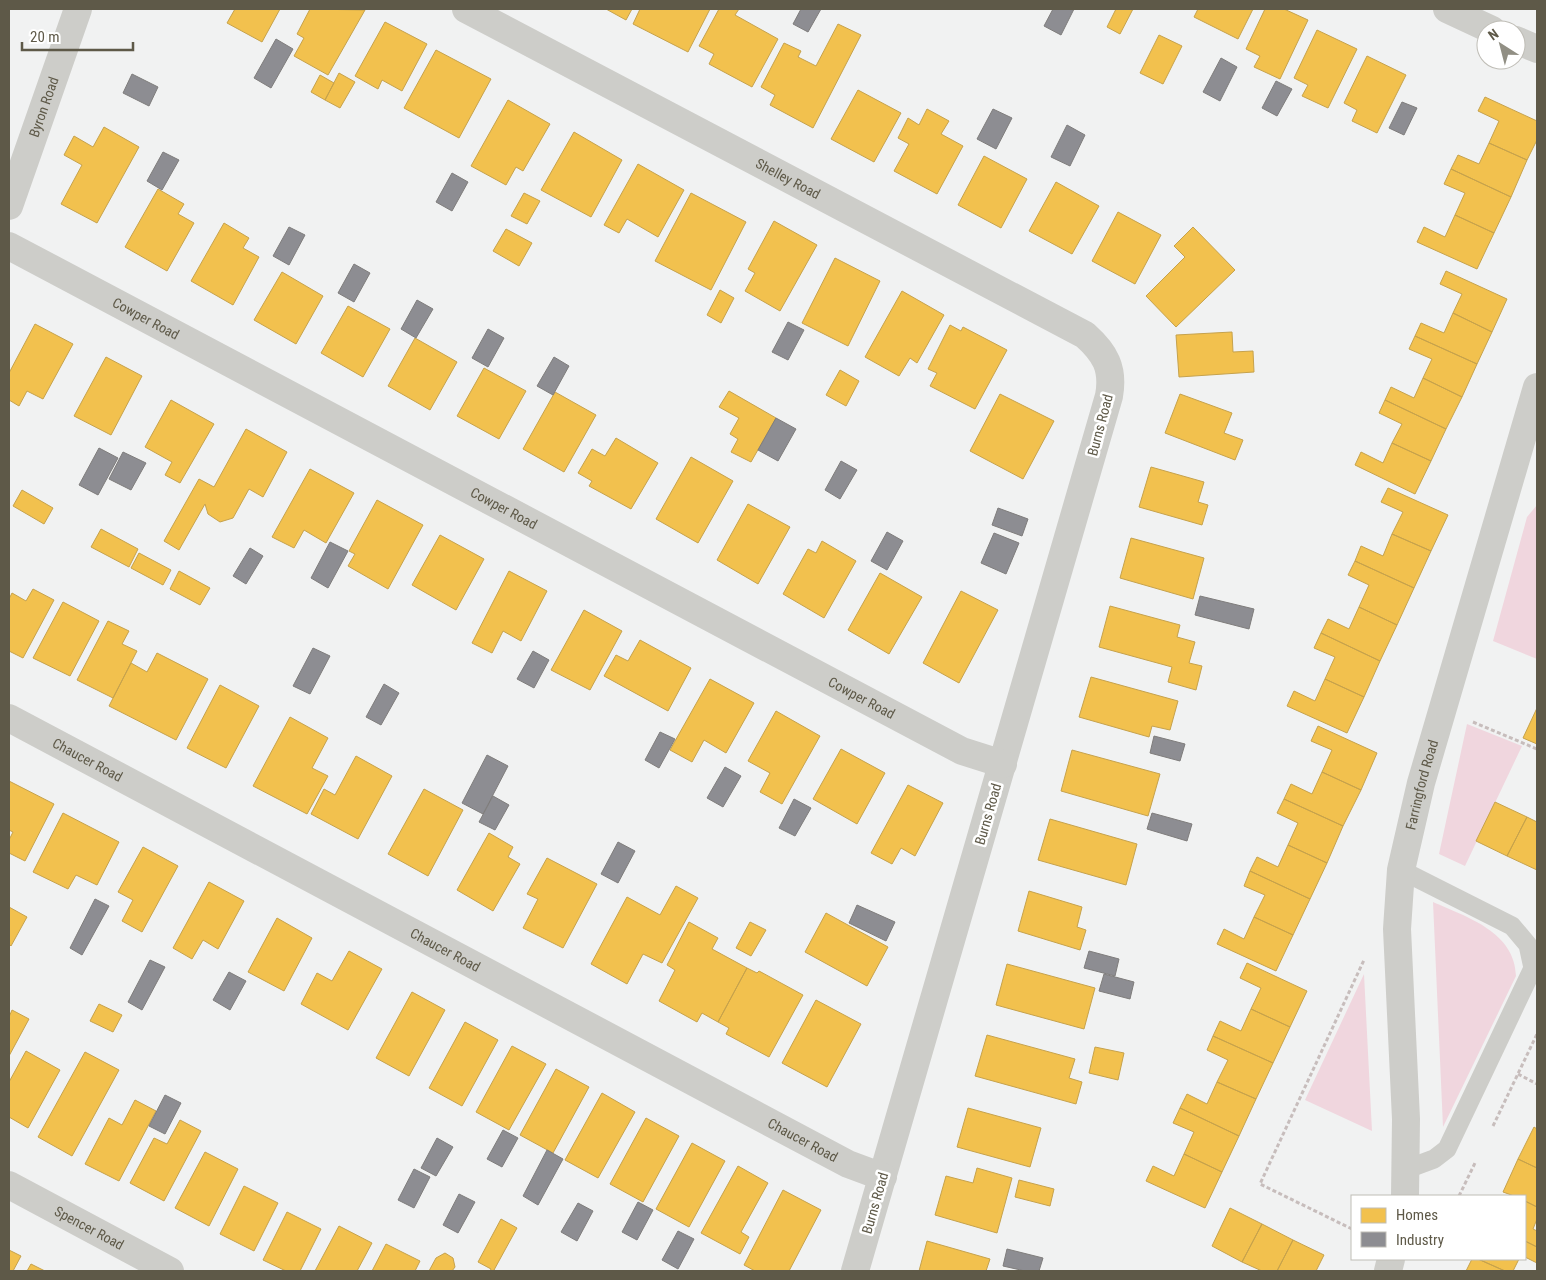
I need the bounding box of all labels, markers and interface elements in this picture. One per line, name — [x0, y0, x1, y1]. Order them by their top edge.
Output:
scale bar — [22, 20, 134, 52]
north arrow — [1476, 20, 1526, 70]
text: N — [1485, 25, 1502, 43]
text: 20 m — [30, 28, 60, 46]
street label: Byron Road — [26, 75, 62, 139]
street label: Shelley Road — [753, 155, 823, 202]
street label: Cowper Road — [110, 294, 182, 343]
street label: Burns Road — [1084, 392, 1116, 458]
street label: Cowper Road — [468, 484, 540, 532]
street label: Cowper Road — [826, 674, 898, 722]
street label: Chaucer Road — [50, 735, 125, 785]
street label: Farringford Road — [1402, 738, 1441, 831]
street label: Burns Road — [972, 781, 1004, 847]
street label: Chaucer Road — [408, 925, 483, 975]
street label: Chaucer Road — [765, 1115, 840, 1165]
street label: Burns Road — [859, 1170, 891, 1236]
legend — [1351, 1195, 1526, 1260]
street label: Spencer Road — [52, 1203, 127, 1253]
text: Homes — [1396, 1206, 1438, 1224]
text: Industry — [1396, 1231, 1444, 1249]

